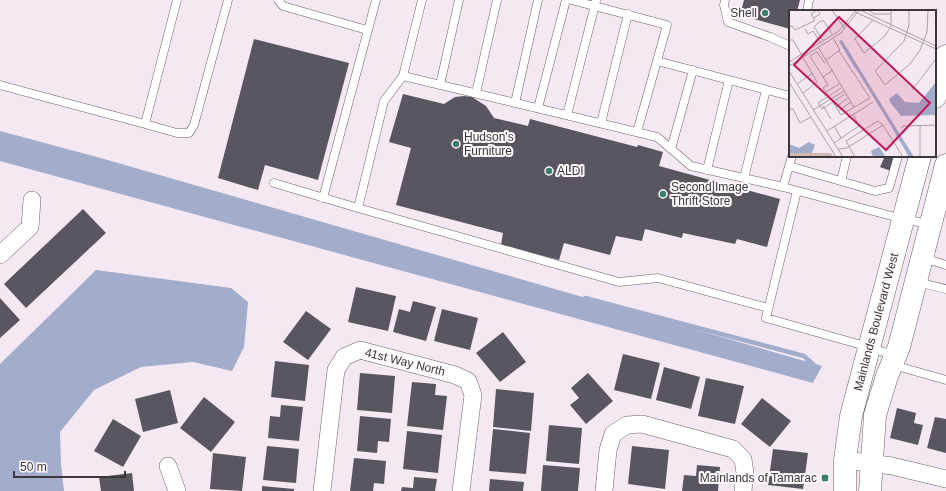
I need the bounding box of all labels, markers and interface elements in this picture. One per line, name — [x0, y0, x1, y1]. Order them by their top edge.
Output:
place label: Shell — [730, 6, 757, 20]
marker: Shell — [760, 8, 770, 18]
inset map — [789, 10, 936, 157]
place label: Hudson's Furniture — [464, 130, 514, 158]
marker: Hudson's Furniture — [451, 139, 461, 149]
place label: ALDI — [557, 164, 584, 178]
marker: ALDI — [544, 166, 554, 176]
place label: Second Image Thrift Store — [671, 180, 749, 208]
marker: Second Image Thrift Store — [658, 189, 668, 199]
street label: Mainlands Boulevard West — [851, 251, 901, 393]
street label: 41st Way North — [363, 345, 447, 379]
scale bar — [14, 453, 125, 479]
text: 50 m — [20, 460, 47, 474]
place label: Mainlands of Tamarac — [700, 471, 817, 485]
marker: Mainlands of Tamarac — [820, 473, 830, 483]

